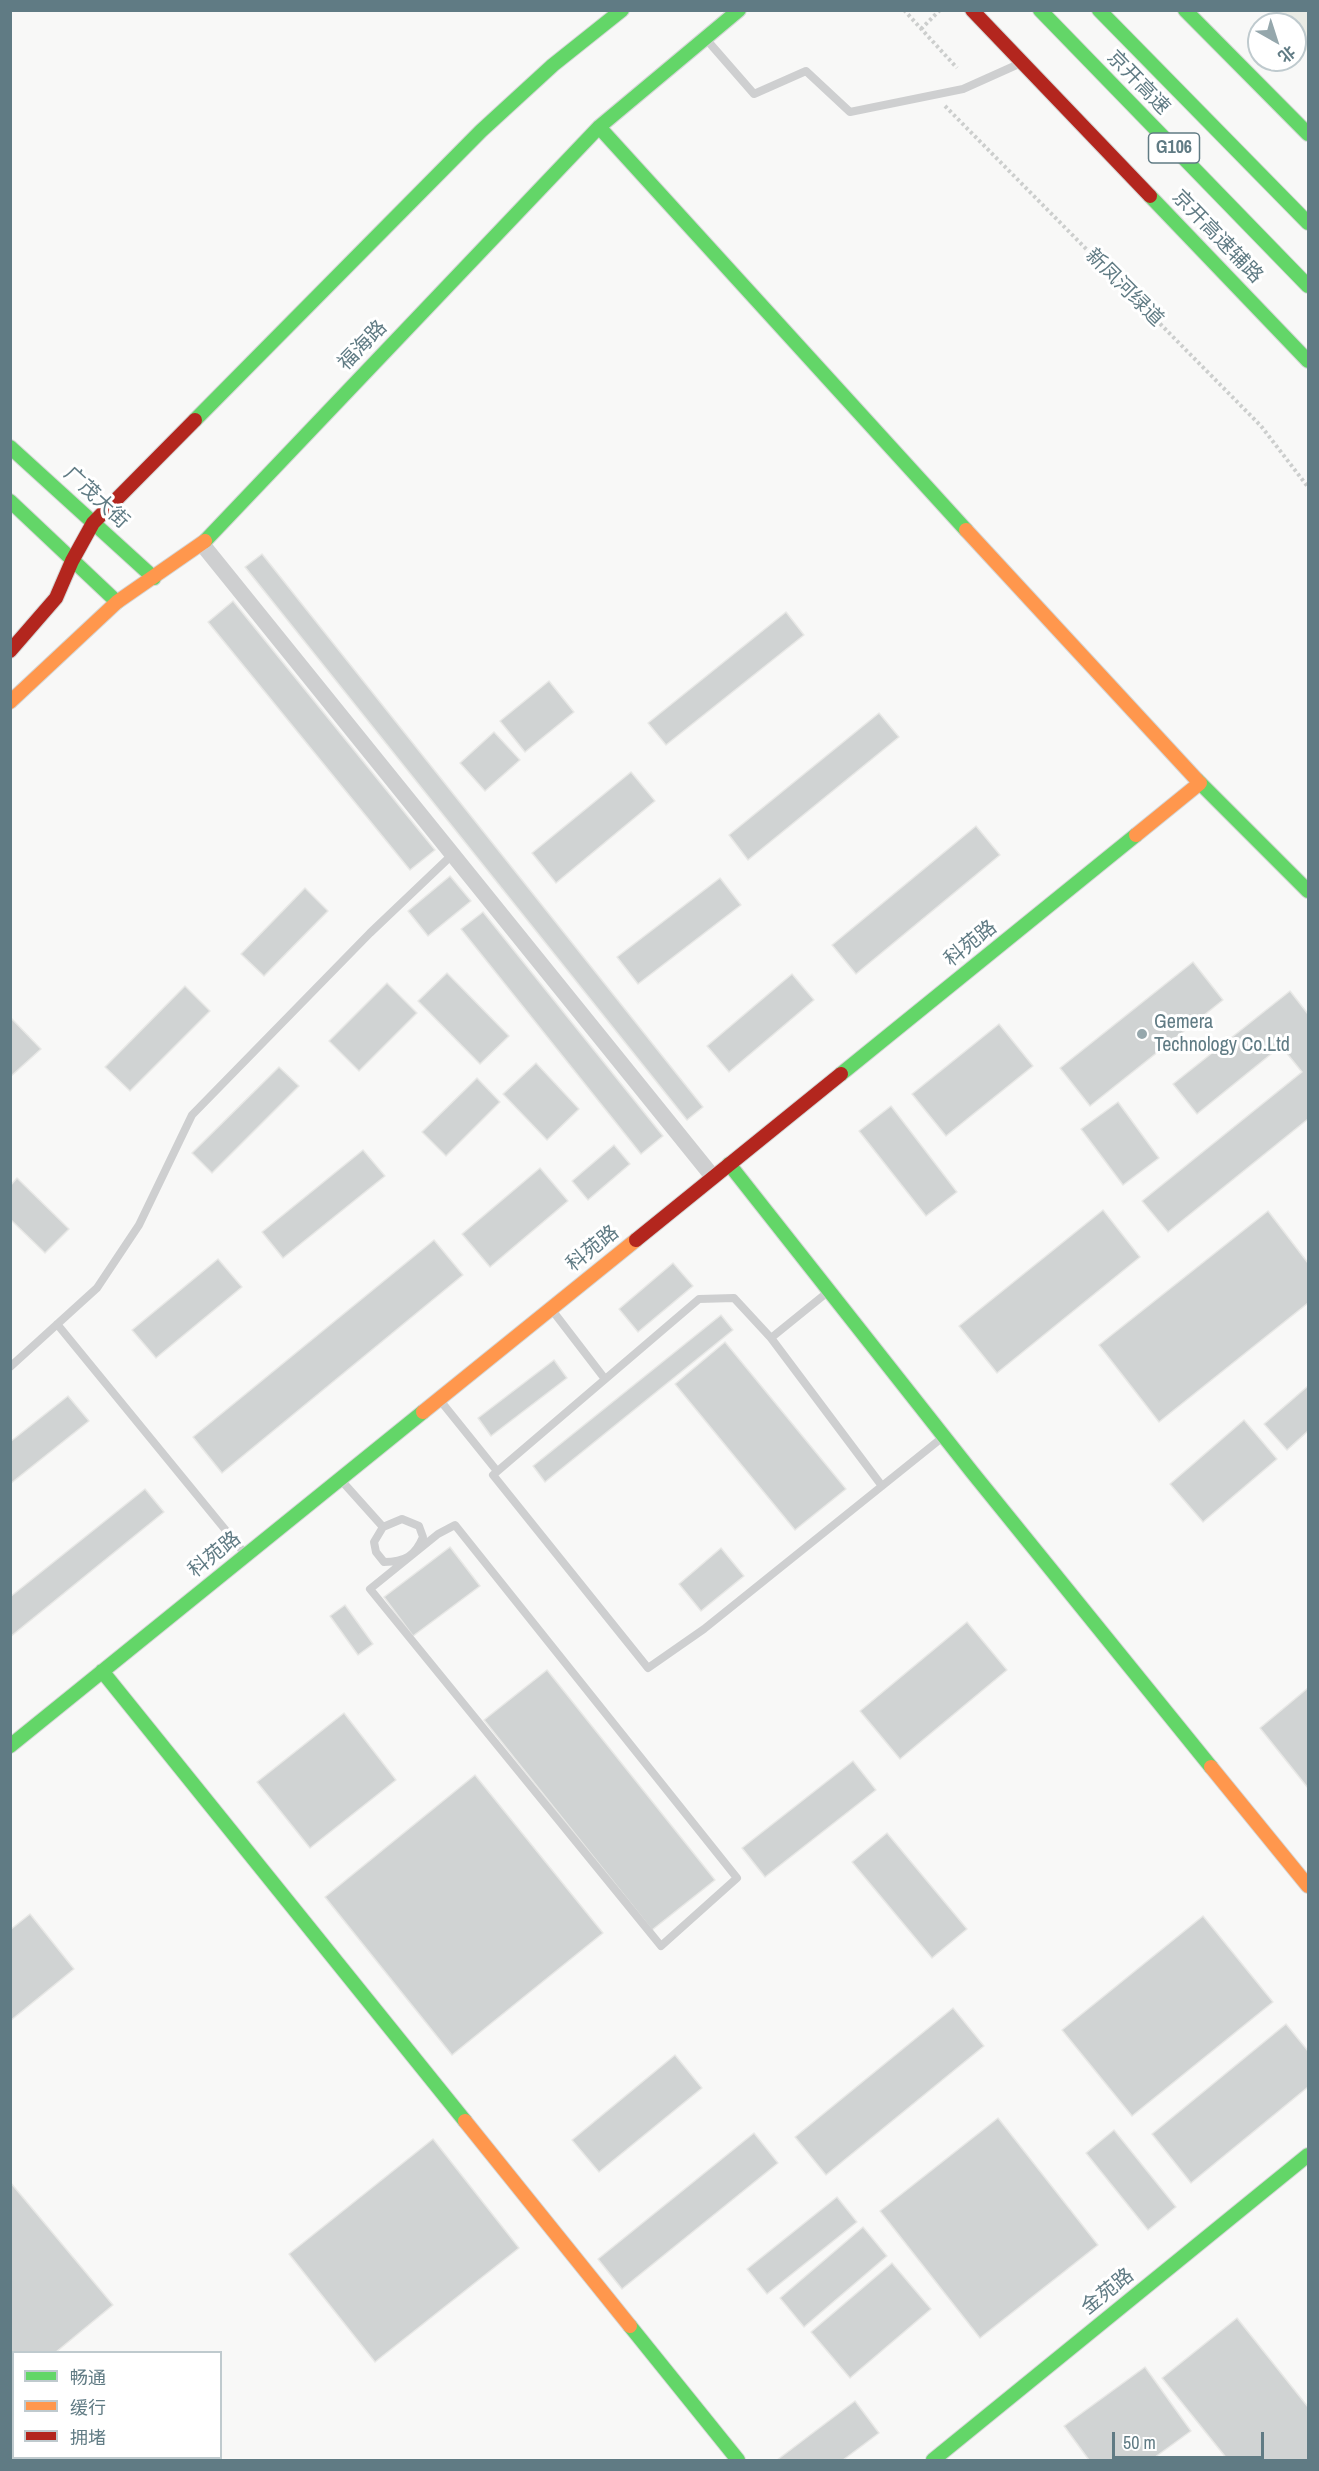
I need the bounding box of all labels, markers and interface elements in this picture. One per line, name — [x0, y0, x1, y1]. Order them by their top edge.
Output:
north arrow — [1247, 12, 1307, 72]
text: 北 — [1274, 41, 1300, 68]
street label: 京开高速 — [1102, 46, 1174, 120]
road number: G106 — [1148, 133, 1200, 163]
street label: 京开高速辅路 — [1167, 186, 1267, 288]
street label: 新凤河绿道 — [1080, 244, 1168, 332]
street label: 福海路 — [334, 316, 392, 376]
street label: 广茂大街 — [59, 462, 133, 534]
street label: 科苑路 — [940, 916, 1002, 972]
place label: Gemera Technology Co.Ltd — [1154, 1011, 1290, 1058]
marker: Gemera Technology Co.Ltd — [1135, 1027, 1149, 1041]
street label: 科苑路 — [562, 1221, 624, 1277]
street label: 科苑路 — [184, 1527, 246, 1583]
street label: 金苑路 — [1077, 2264, 1139, 2320]
legend — [12, 2351, 222, 2459]
text: 畅通 — [70, 2365, 106, 2390]
text: 缓行 — [70, 2395, 106, 2420]
scale bar — [1115, 2420, 1266, 2458]
text: 拥堵 — [70, 2425, 106, 2450]
text: 50 m — [1123, 2430, 1156, 2455]

